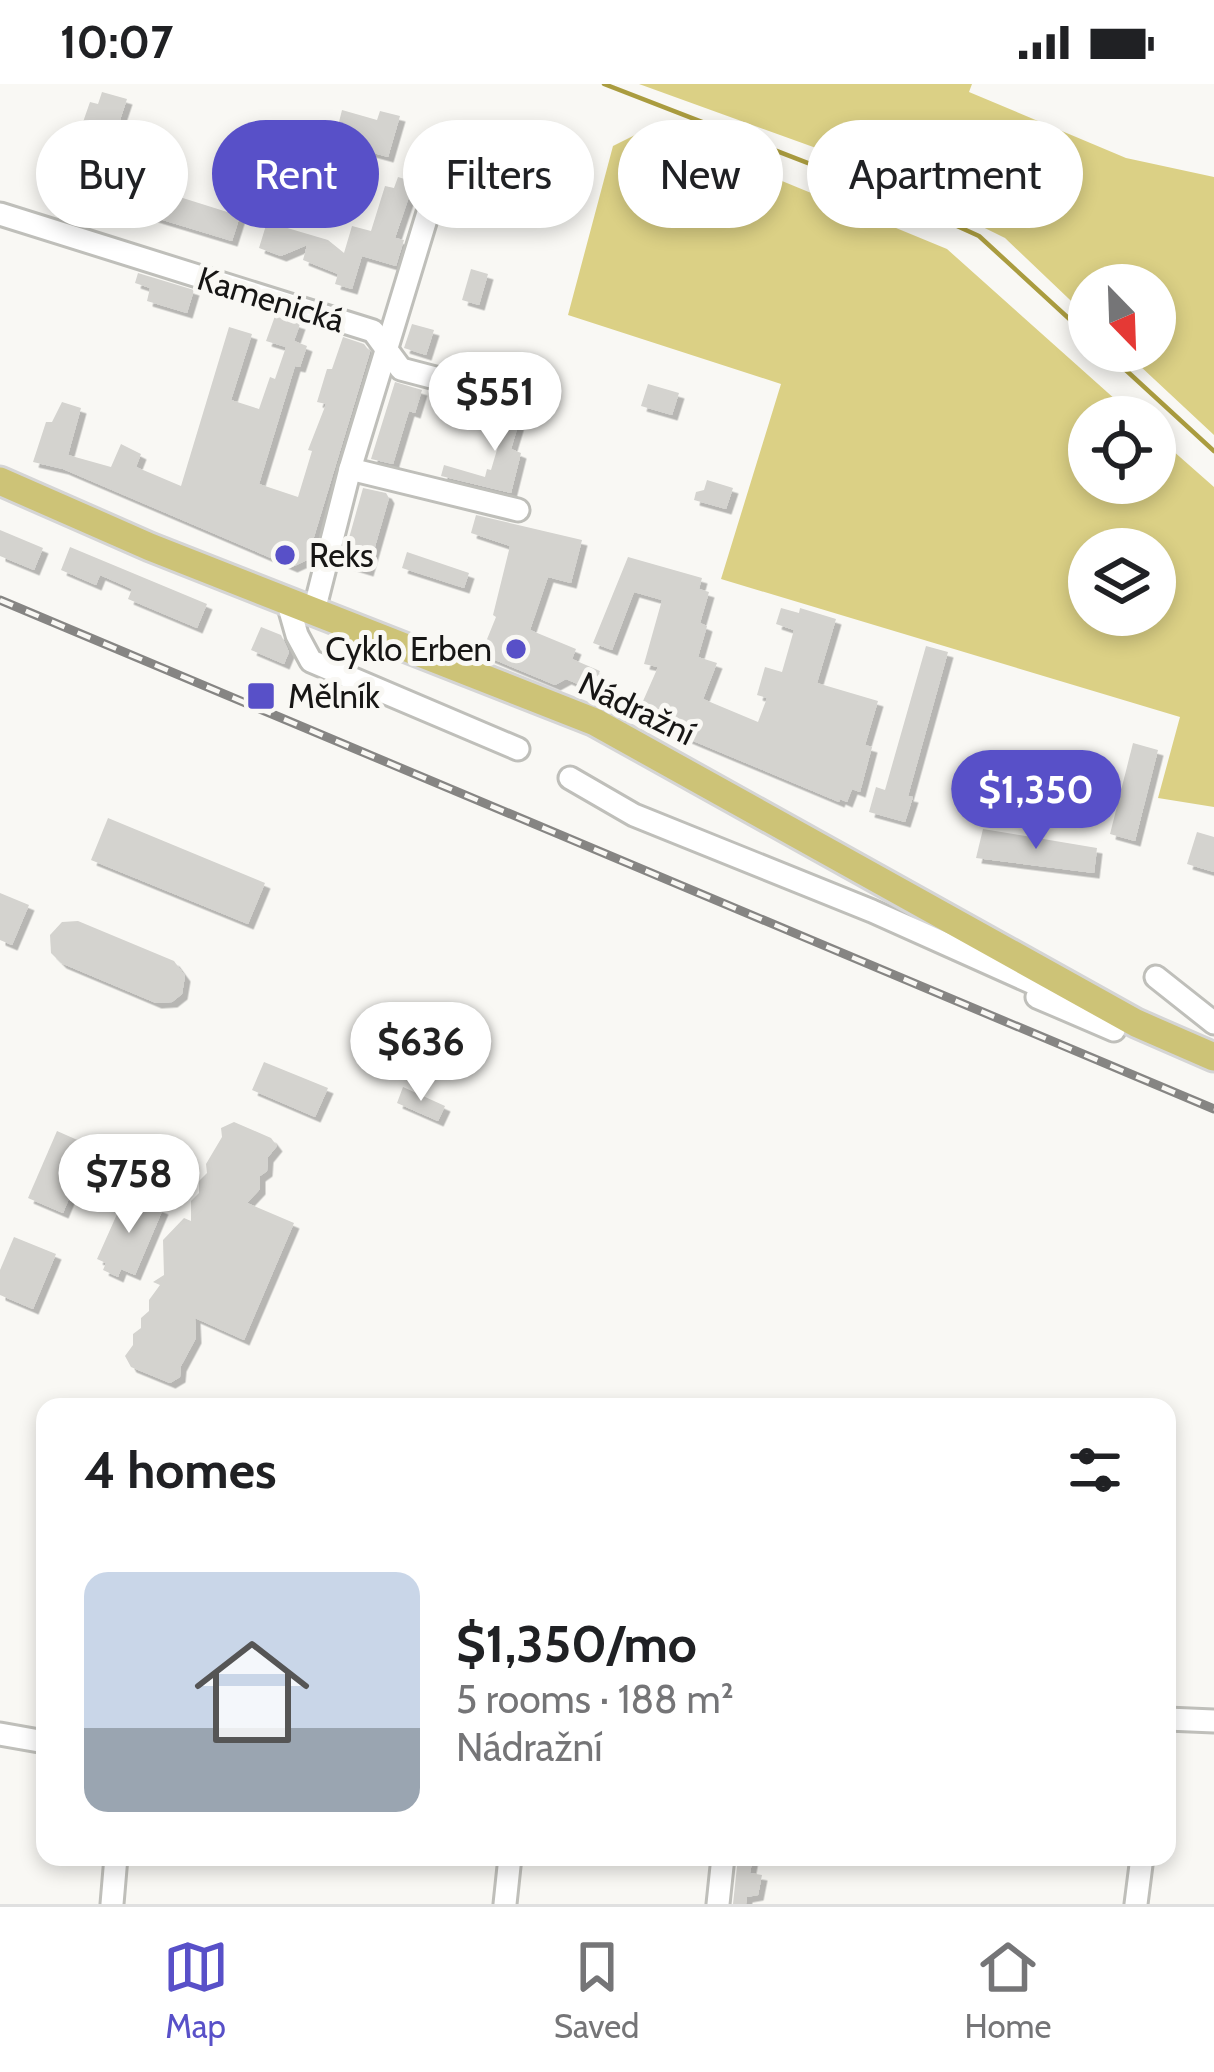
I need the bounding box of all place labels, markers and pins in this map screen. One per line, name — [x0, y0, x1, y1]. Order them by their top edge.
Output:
pin: $551 — [424, 352, 566, 454]
place label: Reks — [309, 535, 374, 575]
marker: Reks — [272, 542, 298, 568]
place label: Cyklo Erben — [325, 629, 492, 669]
marker: Cyklo Erben — [503, 636, 529, 662]
place label: Mělník — [288, 676, 380, 716]
marker: Mělník — [245, 680, 277, 712]
pin: $1,350 — [938, 750, 1134, 852]
pin: $636 — [350, 1002, 492, 1104]
pin: $758 — [58, 1134, 200, 1236]

